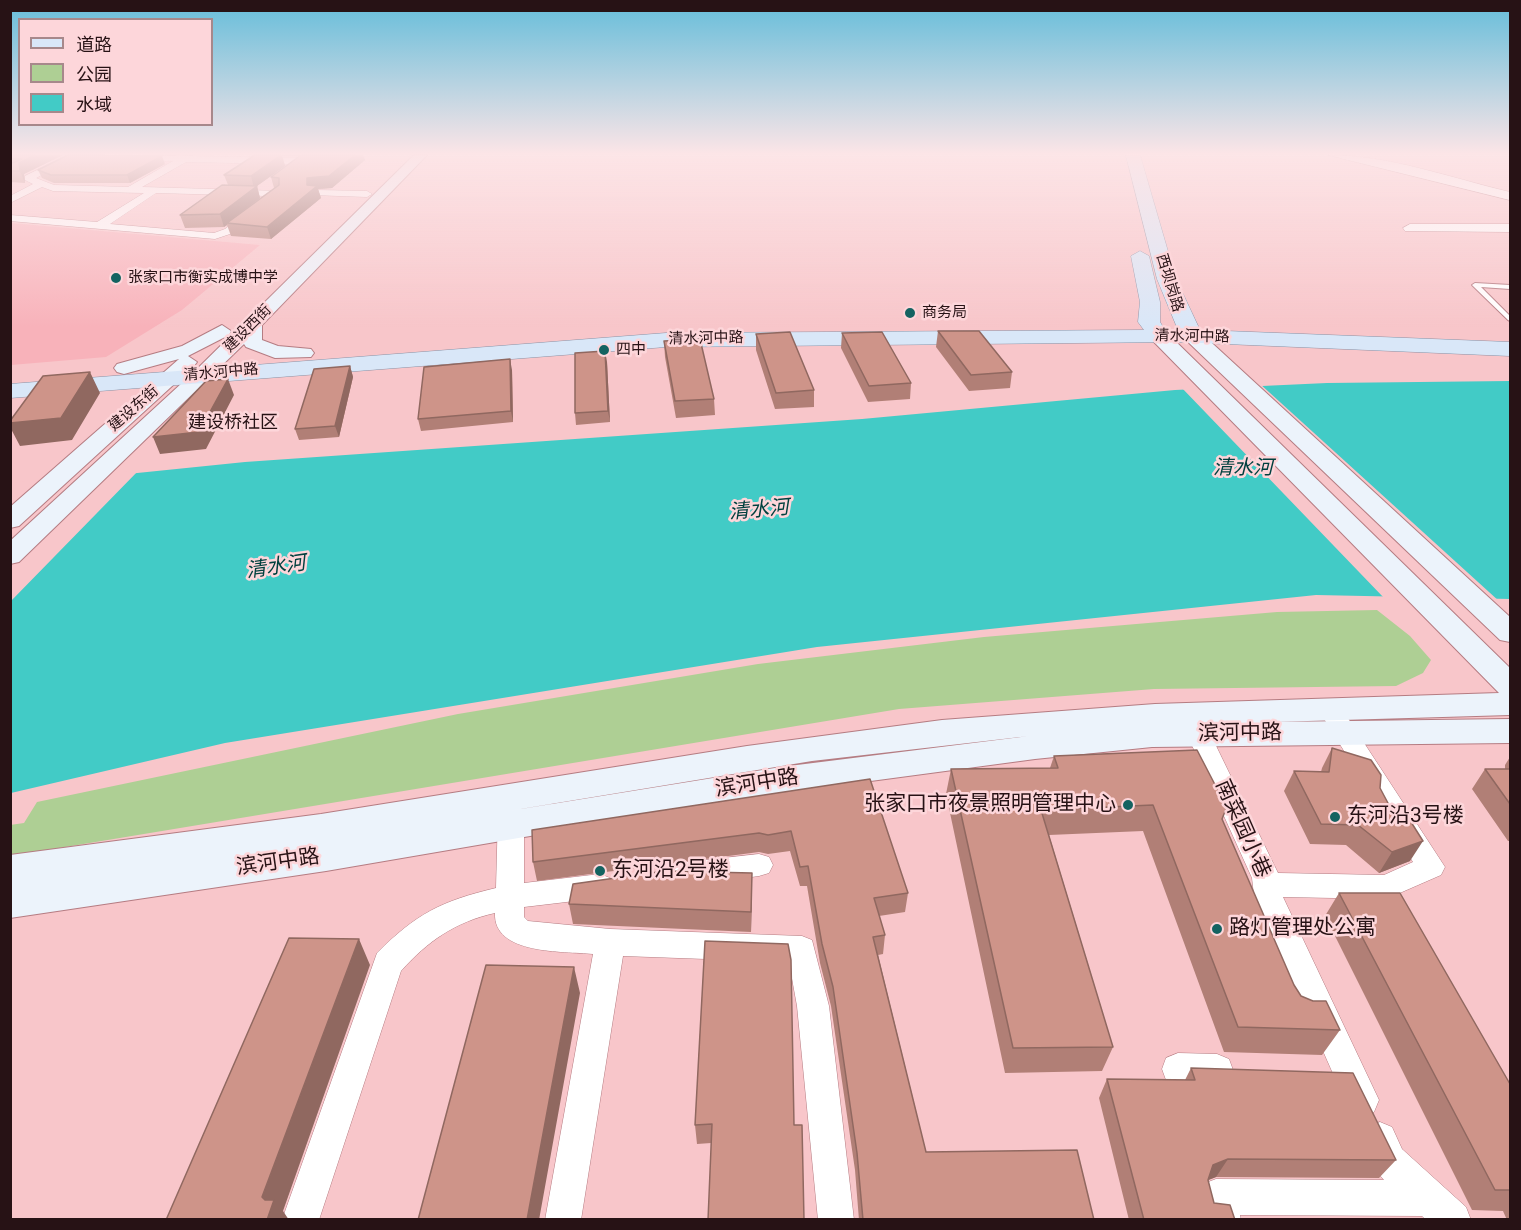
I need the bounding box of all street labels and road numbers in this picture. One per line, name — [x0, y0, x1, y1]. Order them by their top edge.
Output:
street label: 西坝岗路 — [1152, 252, 1186, 314]
street label: 建设西街 — [220, 301, 276, 357]
street label: 清水河中路 — [1154, 327, 1230, 347]
street label: 清水河中路 — [668, 329, 744, 349]
street label: 清水河中路 — [183, 361, 259, 385]
street label: 建设东街 — [105, 383, 163, 435]
street label: 滨河中路 — [1198, 721, 1282, 747]
street label: 滨河中路 — [714, 765, 800, 803]
street label: 南菜园小巷 — [1209, 776, 1275, 882]
street label: 滨河中路 — [235, 845, 321, 881]

